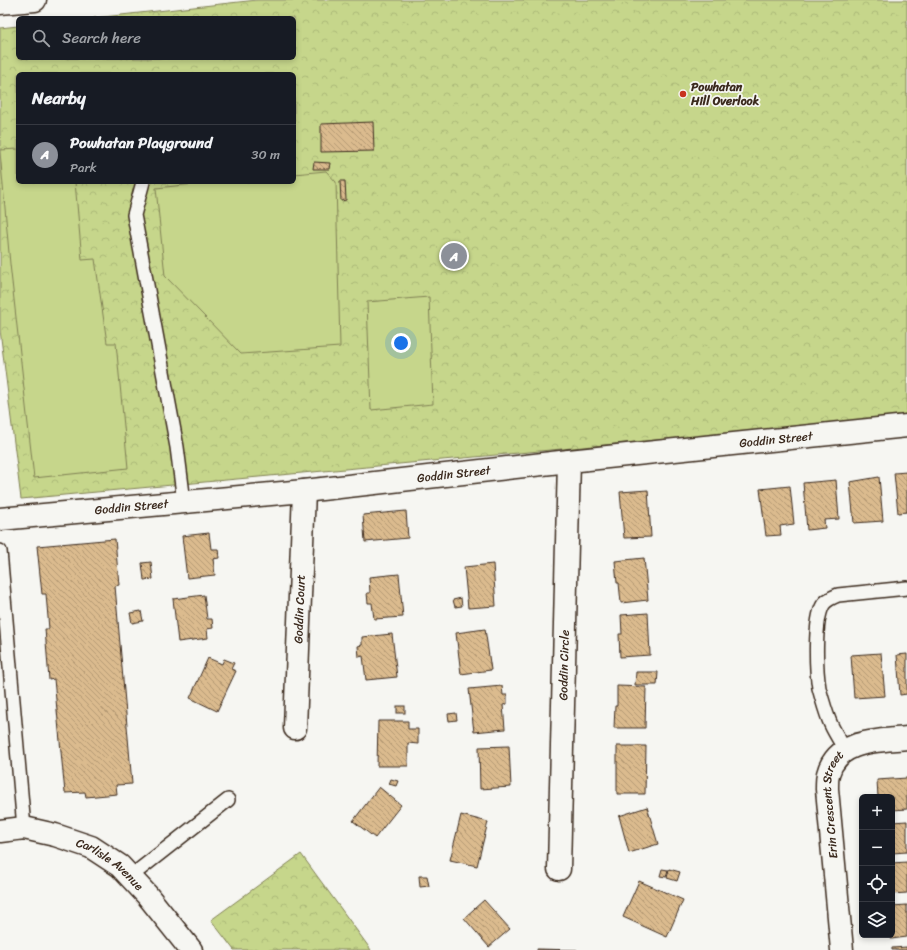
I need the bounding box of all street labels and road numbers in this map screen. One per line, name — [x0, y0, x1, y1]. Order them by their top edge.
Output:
street label: Goddin Street — [738, 425, 815, 454]
street label: Goddin Street — [416, 459, 493, 489]
street label: Goddin Street — [94, 492, 170, 521]
street label: Goddin Court — [287, 574, 312, 644]
street label: Goddin Circle — [552, 630, 576, 701]
street label: Erin Crescent Street — [816, 745, 849, 860]
street label: Carlisle Avenue — [73, 832, 149, 896]

